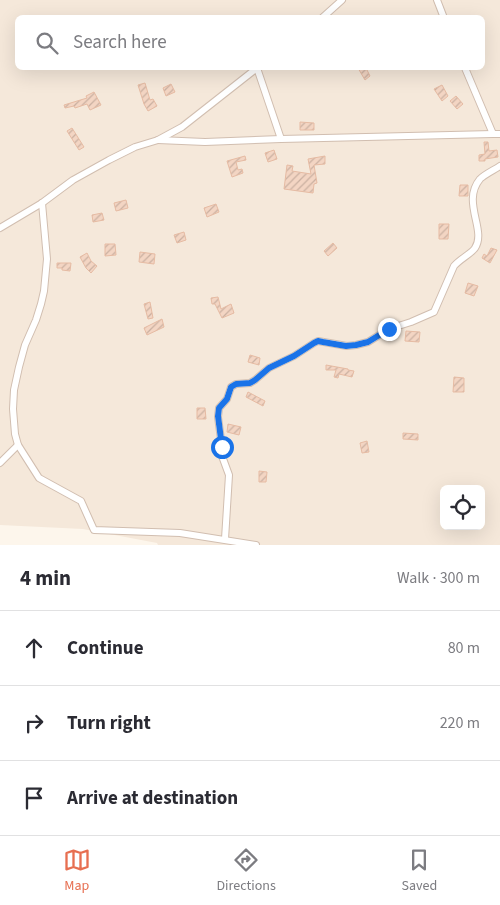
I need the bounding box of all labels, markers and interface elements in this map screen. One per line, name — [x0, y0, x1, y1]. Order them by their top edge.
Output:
search box — [15, 15, 485, 70]
icon: search — [33, 29, 61, 57]
text: Search here — [73, 29, 167, 56]
route end — [378, 318, 401, 341]
route start — [211, 436, 234, 459]
map controls — [440, 485, 485, 530]
button: locate — [440, 485, 485, 530]
text: 4 min — [20, 563, 71, 593]
text: Walk · 300 m — [397, 567, 480, 589]
icon: ahead — [20, 634, 48, 662]
text: Continue — [67, 635, 144, 662]
text: 80 m — [448, 637, 480, 659]
icon: right — [20, 709, 48, 737]
text: Turn right — [67, 710, 151, 737]
text: 220 m — [440, 712, 480, 734]
icon: arrive — [20, 784, 48, 812]
text: Arrive at destination — [67, 785, 238, 812]
tab: Map — [63, 846, 91, 896]
tab: Directions — [217, 846, 276, 896]
tab: Saved — [401, 846, 437, 896]

